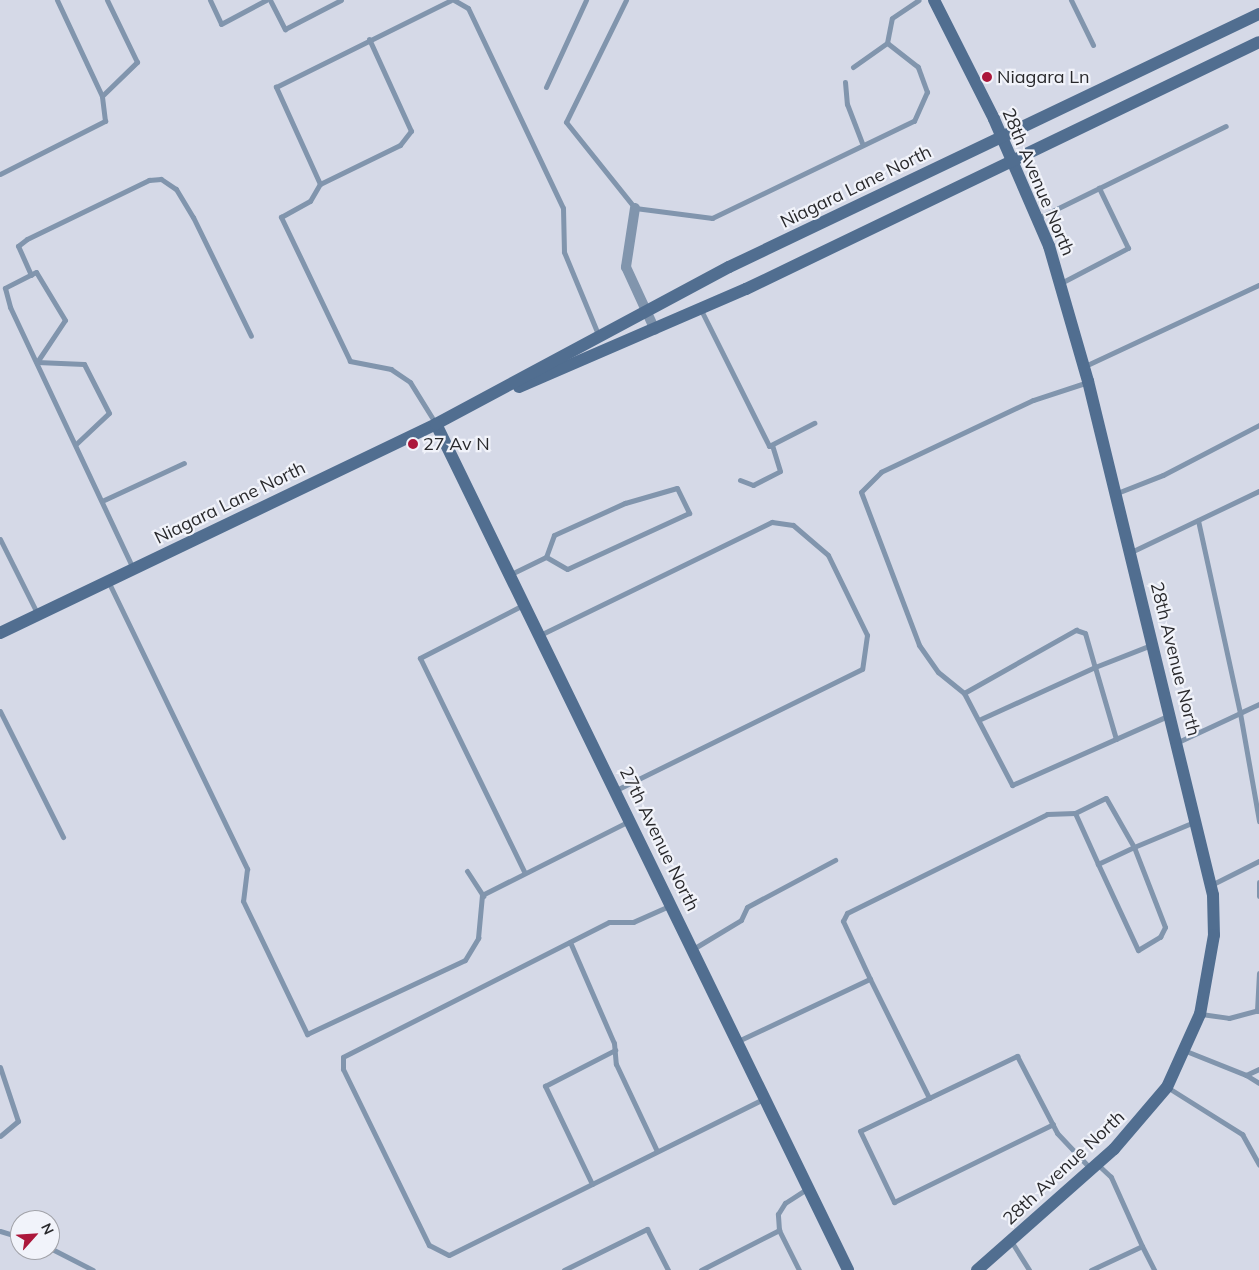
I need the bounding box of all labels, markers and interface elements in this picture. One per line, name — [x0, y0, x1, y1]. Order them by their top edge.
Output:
place label: Niagara Ln — [997, 66, 1089, 88]
marker: Niagara Ln — [981, 71, 993, 83]
street label: 28th Avenue North — [997, 105, 1079, 259]
street label: Niagara Lane North — [777, 141, 935, 233]
place label: 27 Av N — [423, 433, 490, 455]
marker: 27 Av N — [407, 438, 419, 450]
street label: Niagara Lane North — [151, 457, 309, 549]
street label: 28th Avenue North — [1145, 580, 1205, 738]
street label: 27th Avenue North — [615, 763, 703, 915]
street label: 28th Avenue North — [999, 1106, 1129, 1230]
north arrow — [10, 1210, 60, 1260]
text: N — [37, 1220, 58, 1238]

